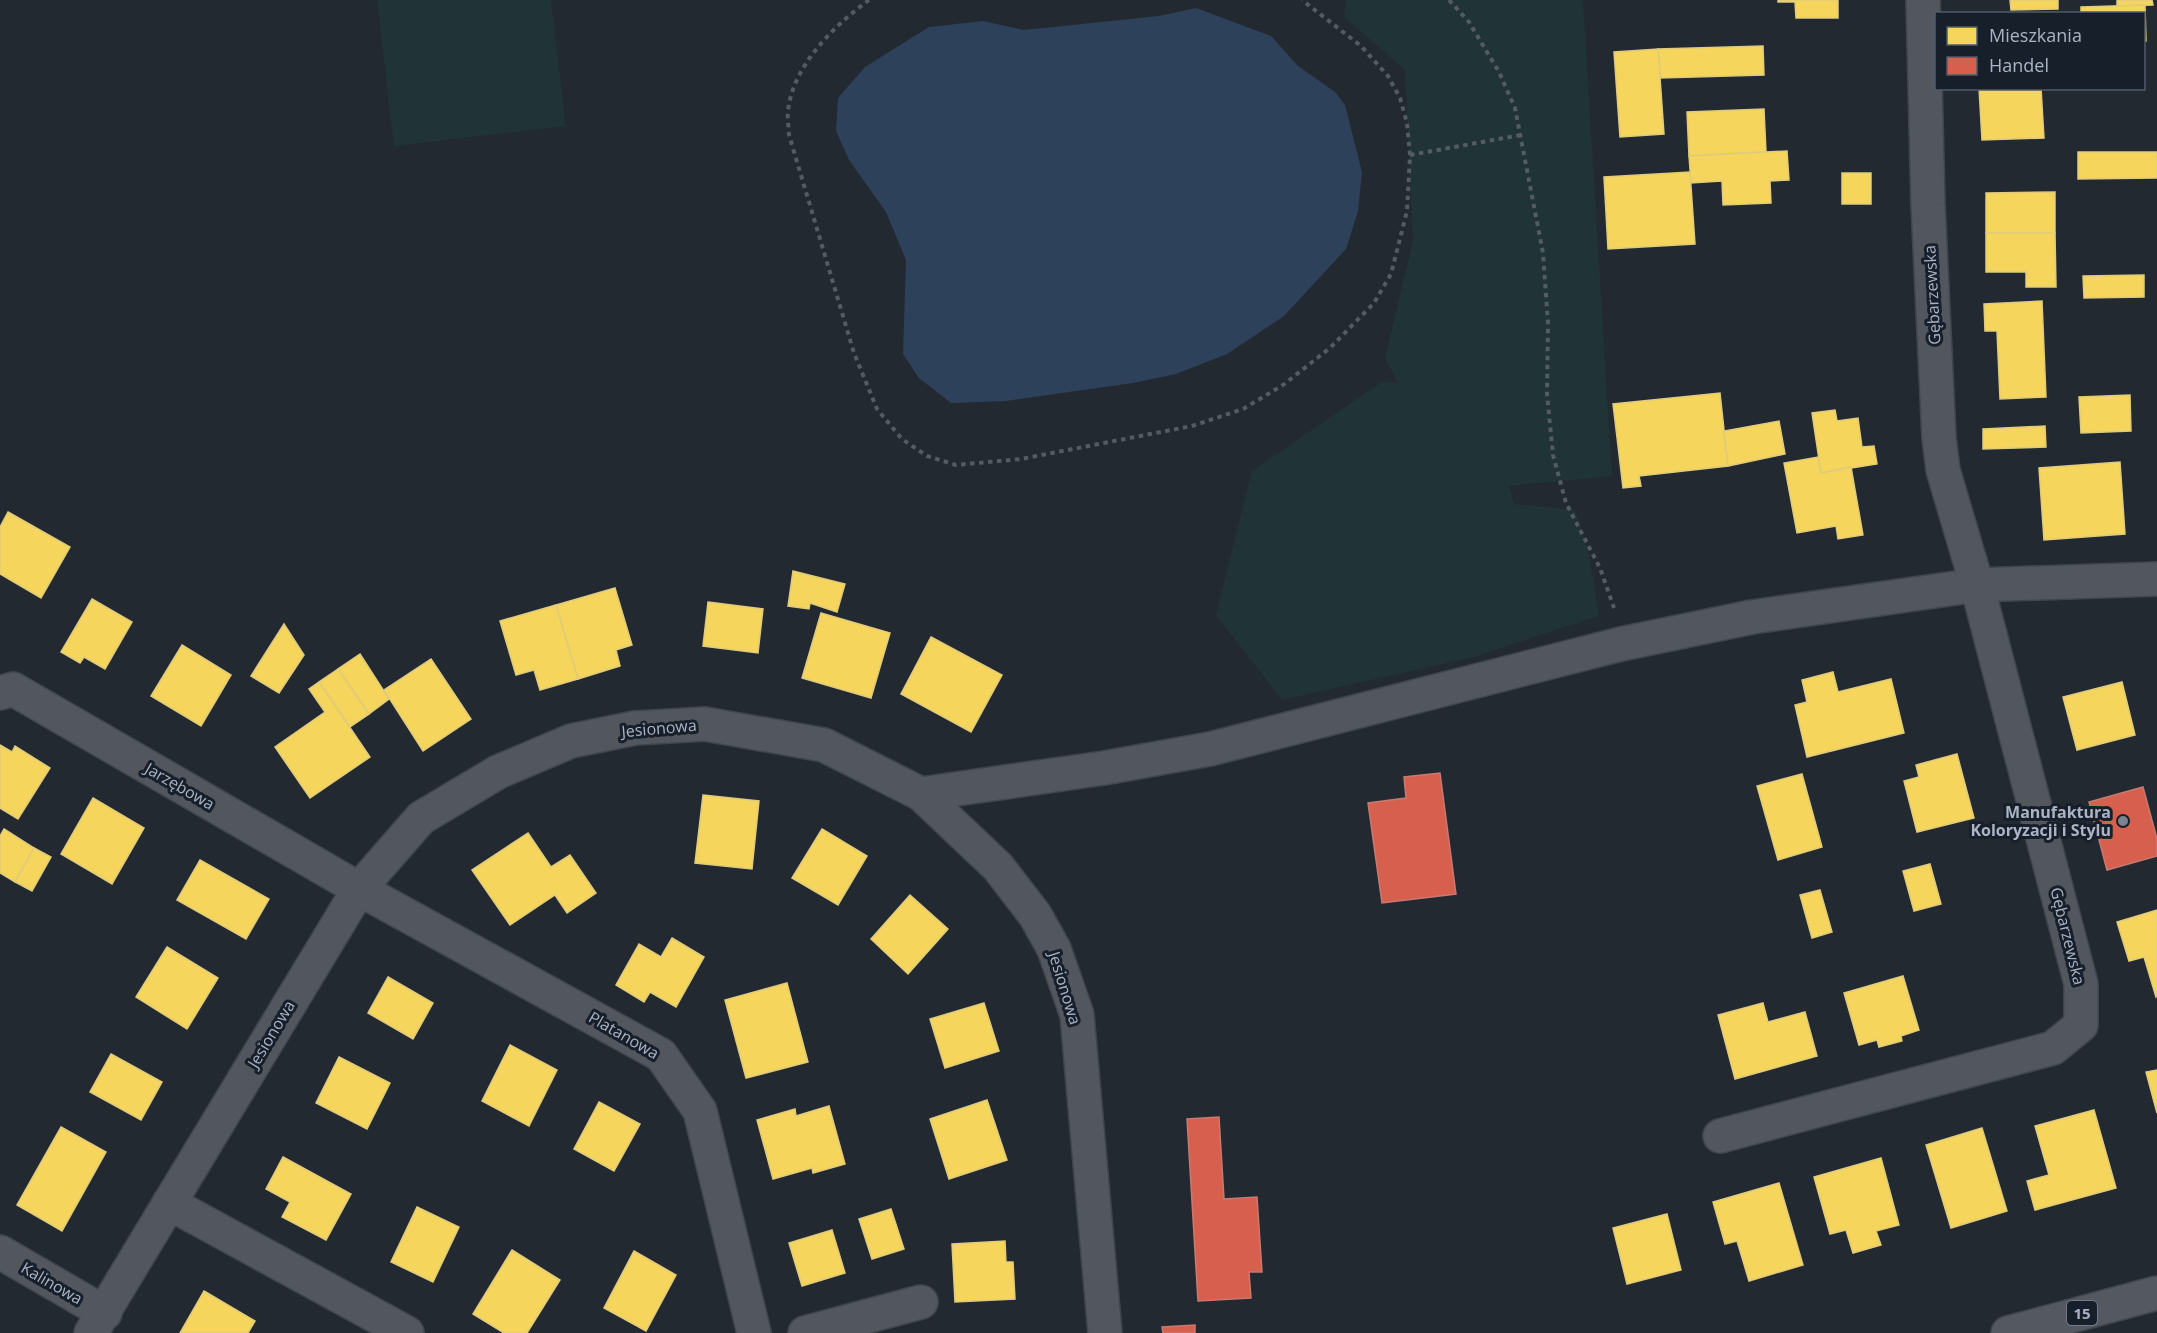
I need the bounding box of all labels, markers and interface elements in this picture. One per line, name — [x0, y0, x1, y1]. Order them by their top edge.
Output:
legend — [1935, 12, 2145, 90]
text: Mieszkania — [1989, 23, 2082, 47]
text: Handel — [1989, 53, 2049, 77]
street label: Gębarzewska — [1918, 245, 1946, 345]
street label: Jesionowa — [619, 714, 697, 742]
street label: Jarzębowa — [139, 756, 219, 815]
place label: Manufaktura Koloryzacji i Stylu — [1970, 801, 2111, 841]
marker: Manufaktura Koloryzacji i Stylu — [2116, 814, 2130, 828]
street label: Gębarzewska — [2045, 885, 2091, 987]
street label: Jesionowa — [1043, 947, 1087, 1027]
street label: Jesionowa — [241, 996, 300, 1074]
street label: Platanowa — [585, 1006, 663, 1064]
street label: Kalinowa — [17, 1257, 87, 1309]
road number: 15 — [2067, 1301, 2097, 1325]

